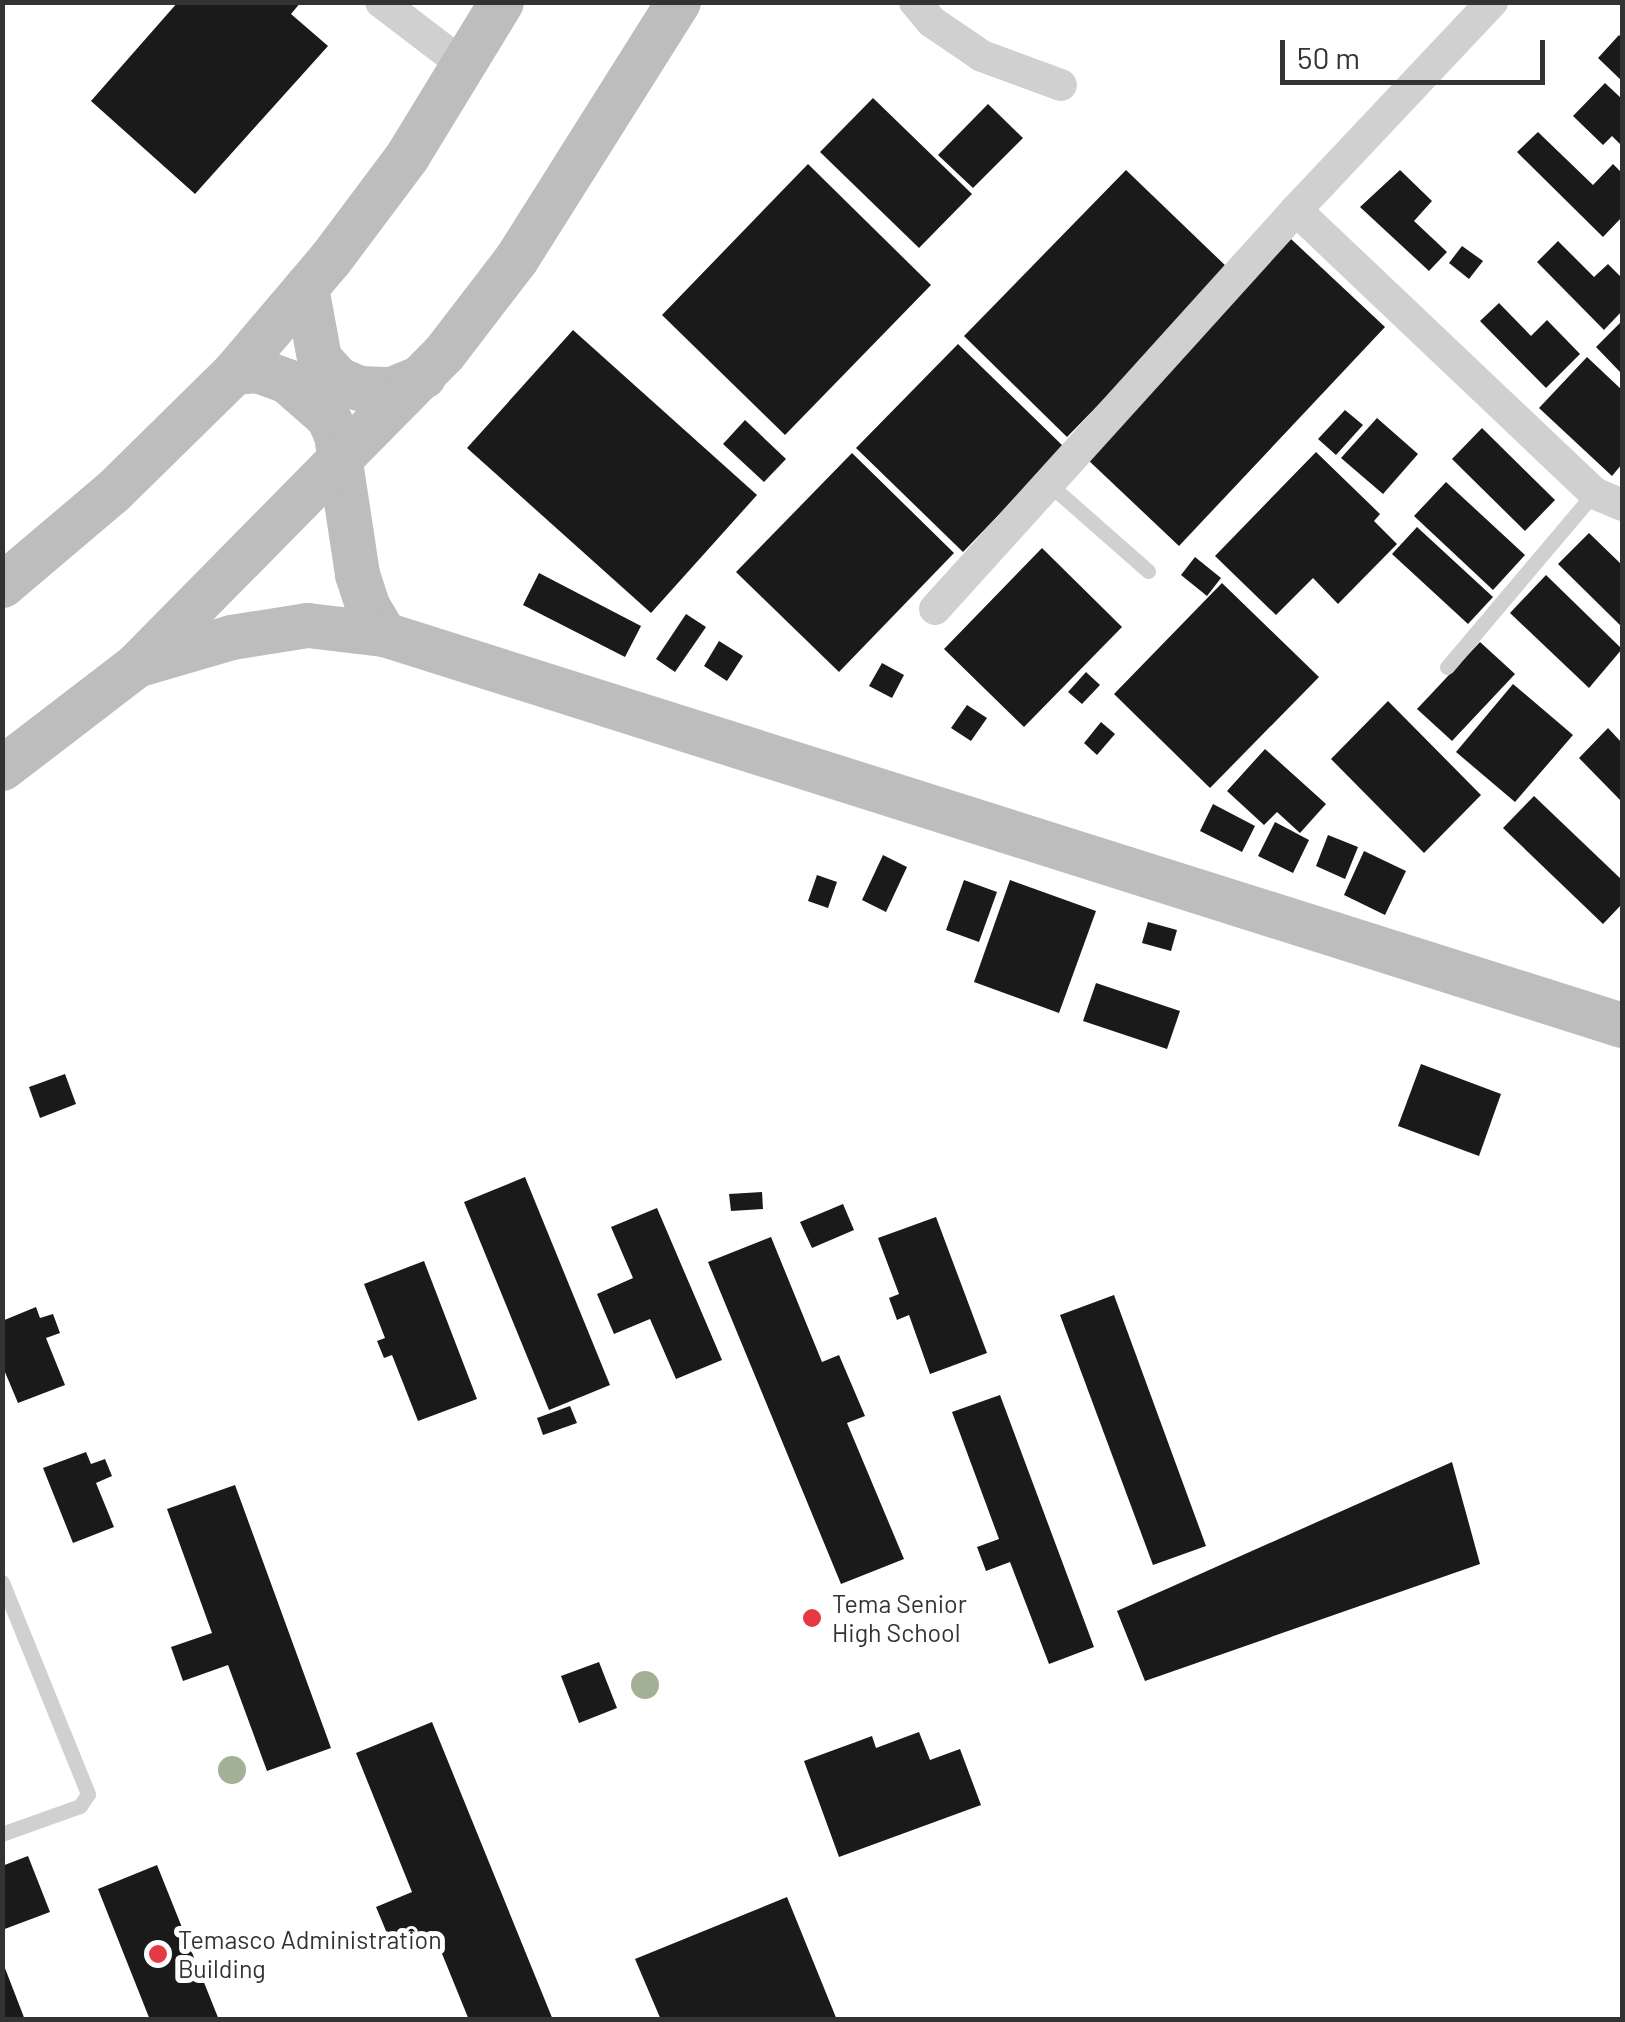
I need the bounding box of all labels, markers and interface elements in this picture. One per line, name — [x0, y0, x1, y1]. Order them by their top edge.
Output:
scale bar — [1285, 20, 1550, 82]
text: 50 m — [1297, 39, 1360, 75]
place label: Tema Senior High School — [832, 1589, 967, 1648]
marker: Tema Senior High School — [801, 1607, 823, 1629]
place label: Temasco Administration Building — [178, 1925, 442, 1984]
marker: Temasco Administration Building — [147, 1943, 169, 1965]

